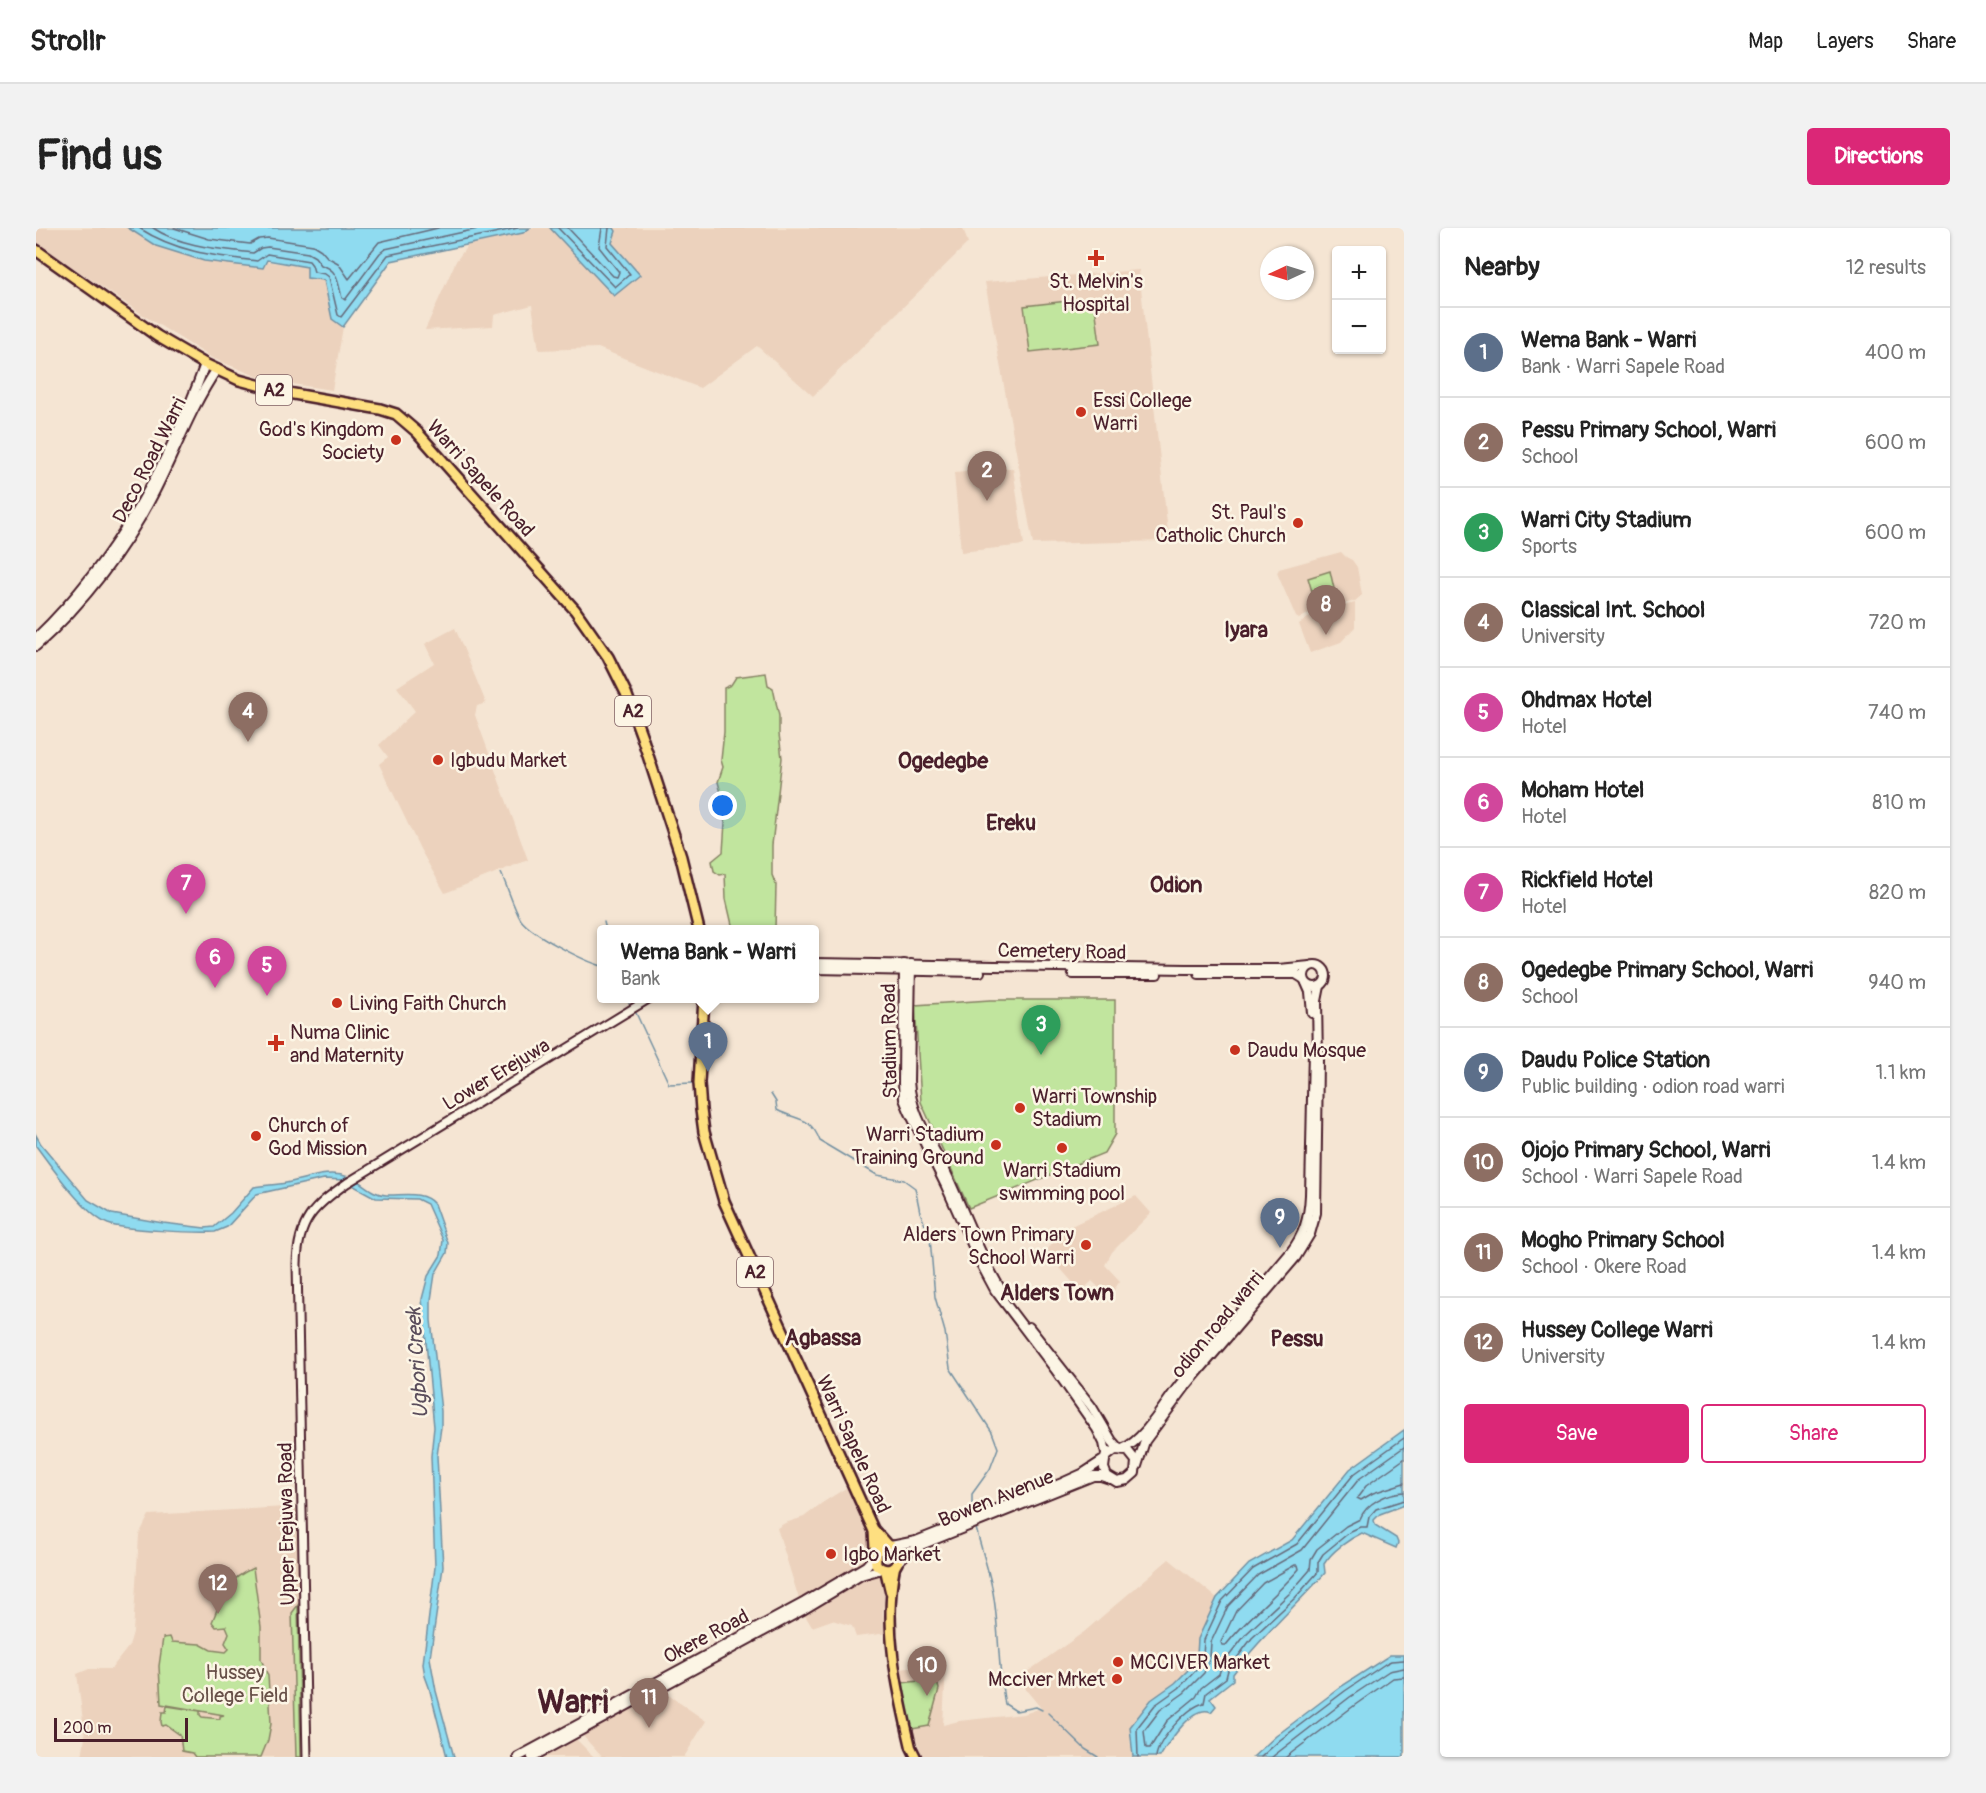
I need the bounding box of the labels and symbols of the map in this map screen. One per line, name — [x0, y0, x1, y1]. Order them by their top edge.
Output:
north arrow — [1260, 246, 1314, 300]
marker: St. Melvin's Hospital — [1087, 249, 1105, 267]
place label: St. Melvin's Hospital — [1049, 269, 1143, 317]
road number: A2 — [256, 375, 292, 405]
place label: Essi College Warri — [1093, 388, 1192, 436]
street label: Deco Road Warri — [107, 393, 192, 527]
marker: Essi College Warri — [1074, 405, 1088, 419]
street label: Warri Sapele Road — [421, 415, 540, 542]
place label: God's Kingdom Society — [259, 417, 384, 465]
marker: God's Kingdom Society — [389, 433, 403, 447]
pin: 2 — [968, 452, 1006, 501]
place label: St. Paul's Catholic Church — [1156, 500, 1286, 548]
marker: St. Paul's Catholic Church — [1291, 516, 1305, 530]
pin: 8 — [1306, 586, 1346, 635]
district label: Iyara — [1224, 616, 1268, 644]
pin: 4 — [228, 692, 268, 742]
road number: A2 — [615, 696, 651, 726]
district label: Ogedegbe — [898, 747, 989, 775]
place label: Igbudu Market — [450, 748, 568, 773]
marker: Igbudu Market — [431, 753, 445, 767]
your location — [708, 791, 737, 820]
district label: Ereku — [986, 809, 1036, 837]
pin: 7 — [166, 864, 206, 914]
district label: Odion — [1150, 871, 1202, 899]
pin: 6 — [196, 938, 234, 988]
street label: Cemetery Road — [997, 938, 1127, 965]
pin: 5 — [248, 946, 286, 996]
street label: Stadium Road — [876, 983, 903, 1099]
place label: Living Faith Church — [349, 991, 506, 1016]
marker: Living Faith Church — [330, 996, 344, 1010]
pin: 3 — [1022, 1006, 1060, 1055]
place label: Numa Clinic and Maternity — [290, 1020, 404, 1068]
pin: 1 — [688, 1022, 728, 1072]
street label: Lower Erejuwa — [438, 1033, 554, 1116]
marker: Numa Clinic and Maternity — [267, 1034, 285, 1052]
place label: Daudu Mosque — [1247, 1038, 1366, 1063]
marker: Daudu Mosque — [1228, 1043, 1242, 1057]
place label: Warri Township Stadium — [1032, 1084, 1157, 1132]
marker: Warri Township Stadium — [1013, 1101, 1027, 1115]
place label: Church of God Mission — [268, 1113, 367, 1161]
place label: Warri Stadium Training Ground — [851, 1122, 984, 1170]
marker: Church of God Mission — [249, 1129, 263, 1143]
marker: Warri Stadium Training Ground — [989, 1138, 1003, 1152]
marker: Warri Stadium swimming pool — [1055, 1141, 1069, 1155]
place label: Warri Stadium swimming pool — [999, 1158, 1125, 1206]
pin: 9 — [1260, 1198, 1300, 1248]
place label: Alders Town Primary School Warri — [902, 1222, 1074, 1270]
marker: Alders Town Primary School Warri — [1079, 1238, 1093, 1252]
road number: A2 — [737, 1257, 773, 1287]
street label: odion road warri — [1165, 1266, 1269, 1383]
district label: Alders Town — [1000, 1279, 1114, 1307]
water label: Ugbori Creek — [400, 1304, 435, 1419]
district label: Agbassa — [785, 1324, 861, 1352]
district label: Pessu — [1270, 1325, 1324, 1353]
street label: Warri Sapele Road — [811, 1371, 896, 1517]
street label: Upper Erejuwa Road — [273, 1442, 300, 1606]
street label: Bowen Avenue — [935, 1464, 1058, 1533]
place label: Igbo Market — [843, 1542, 942, 1567]
marker: Igbo Market — [824, 1547, 838, 1561]
pin: 12 — [198, 1564, 237, 1614]
street label: Okere Road — [659, 1604, 753, 1669]
pin: 10 — [908, 1646, 946, 1696]
place label: MCCIVER Market — [1130, 1650, 1271, 1675]
marker: MCCIVER Market — [1111, 1655, 1125, 1669]
park label: Hussey College Field — [182, 1660, 288, 1708]
place label: Mcciver Mrket — [988, 1667, 1106, 1692]
marker: Mcciver Mrket — [1110, 1672, 1124, 1686]
pin: 11 — [630, 1678, 668, 1728]
district label: Warri — [538, 1683, 609, 1723]
scale bar — [54, 1715, 188, 1742]

